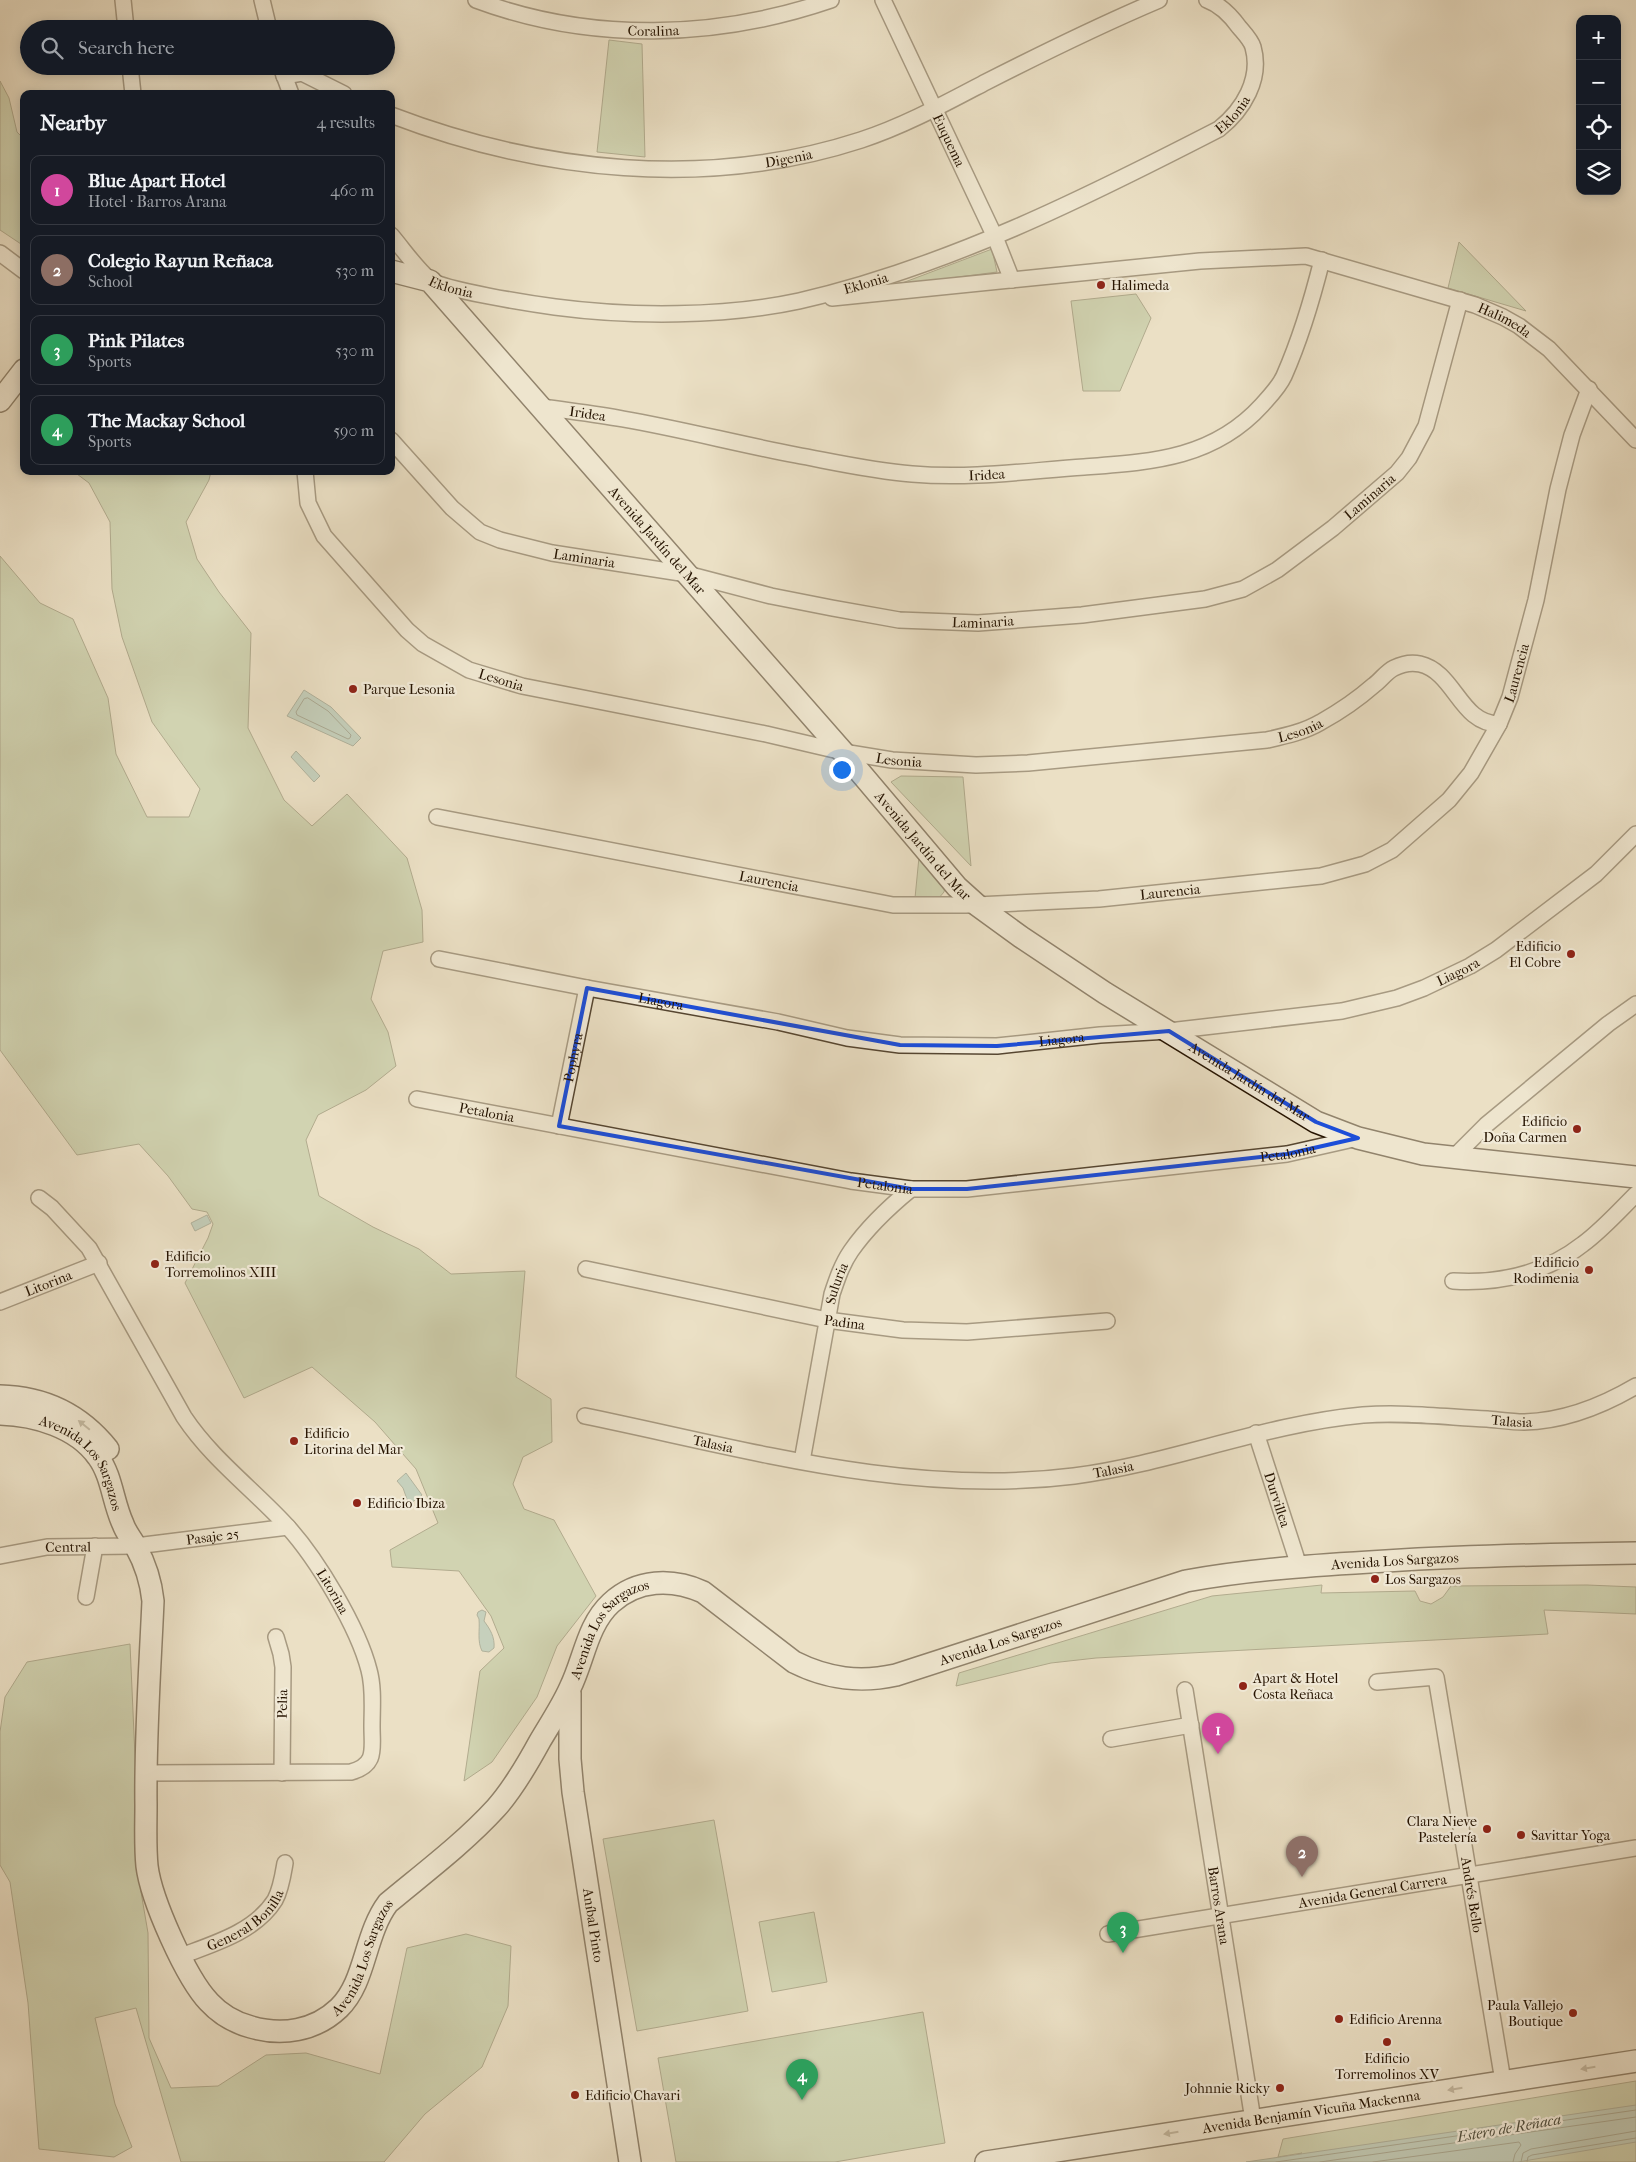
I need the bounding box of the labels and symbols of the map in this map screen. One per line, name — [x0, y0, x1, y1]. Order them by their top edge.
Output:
street label: Coralina — [627, 22, 680, 40]
street label: Eklonia — [1212, 92, 1255, 138]
street label: Euquema — [929, 111, 969, 170]
street label: Digenia — [764, 146, 815, 171]
street label: Eklonia — [842, 269, 891, 298]
street label: Eklonia — [426, 273, 475, 302]
place label: Halimeda — [1111, 277, 1170, 294]
marker: Halimeda — [1095, 279, 1107, 291]
street label: Halimeda — [1475, 299, 1535, 342]
street label: Iridea — [568, 403, 607, 425]
street label: Iridea — [968, 465, 1006, 484]
street label: Laminaria — [1341, 470, 1399, 524]
street label: Avenida Jardín del Mar — [604, 482, 709, 598]
street label: Laminaria — [552, 545, 617, 572]
street label: Laminaria — [952, 612, 1015, 632]
street label: Laurencia — [1501, 641, 1533, 705]
street label: Lesonia — [476, 665, 526, 695]
place label: Parque Lesonia — [363, 681, 456, 698]
marker: Parque Lesonia — [347, 683, 359, 695]
street label: Lesonia — [1276, 714, 1326, 746]
street label: Lesonia — [874, 749, 923, 771]
your location — [829, 757, 855, 783]
street label: Avenida Jardín del Mar — [870, 787, 974, 904]
street label: Laurencia — [737, 867, 801, 896]
street label: Laurencia — [1139, 881, 1202, 904]
place label: Edificio El Cobre — [1509, 938, 1561, 971]
marker: Edificio El Cobre — [1565, 948, 1577, 960]
street label: Liagora — [1434, 954, 1483, 990]
street label: Liagora — [637, 989, 686, 1014]
street label: Liagora — [1038, 1029, 1086, 1050]
street label: Pophyra — [560, 1031, 587, 1084]
street label: Avenida Jardín del Mar — [1185, 1038, 1313, 1125]
street label: Petalonia — [458, 1099, 516, 1126]
place label: Edificio Doña Carmen — [1483, 1113, 1567, 1146]
marker: Edificio Doña Carmen — [1571, 1123, 1583, 1135]
street label: Petalonia — [1259, 1140, 1318, 1166]
street label: Petalonia — [856, 1174, 914, 1198]
place label: Edificio Torremolinos XIII — [165, 1248, 277, 1281]
place label: Edificio Rodimenia — [1513, 1254, 1580, 1287]
marker: Edificio Torremolinos XIII — [149, 1258, 161, 1270]
street label: Suluria — [822, 1259, 852, 1306]
marker: Edificio Rodimenia — [1583, 1264, 1595, 1276]
street label: Litorina — [23, 1266, 75, 1300]
street label: Padina — [823, 1312, 866, 1334]
street label: Talasia — [1490, 1411, 1533, 1431]
street label: Avenida Los Sargazos — [36, 1412, 125, 1513]
one-way arrow — [78, 1419, 91, 1430]
place label: Edificio Litorina del Mar — [304, 1425, 403, 1458]
street label: Talasia — [691, 1432, 735, 1457]
marker: Edificio Litorina del Mar — [288, 1435, 300, 1447]
street label: Talasia — [1092, 1457, 1136, 1482]
street label: Durvillea — [1260, 1470, 1294, 1530]
place label: Edificio Ibiza — [367, 1495, 445, 1512]
marker: Edificio Ibiza — [351, 1497, 363, 1509]
street label: Pasaje 25 — [185, 1525, 240, 1549]
street label: Central — [45, 1539, 91, 1556]
street label: Avenida Los Sargazos — [1330, 1549, 1459, 1573]
street label: Litorina — [313, 1566, 353, 1617]
place label: Los Sargazos — [1385, 1571, 1461, 1588]
marker: Los Sargazos — [1369, 1573, 1381, 1585]
street label: Avenida Los Sargazos — [566, 1576, 651, 1683]
street label: Avenida Los Sargazos — [936, 1614, 1064, 1670]
place label: Apart & Hotel Costa Reñaca — [1252, 1670, 1338, 1703]
marker: Apart & Hotel Costa Reñaca — [1237, 1680, 1249, 1692]
street label: Pelia — [274, 1689, 291, 1719]
pin: 1 — [1202, 1713, 1234, 1754]
place label: Clara Nieve Pastelería — [1407, 1813, 1478, 1846]
marker: Clara Nieve Pastelería — [1481, 1823, 1493, 1835]
place label: Savittar Yoga — [1531, 1827, 1611, 1844]
marker: Savittar Yoga — [1515, 1829, 1527, 1841]
pin: 2 — [1286, 1836, 1318, 1877]
street label: Andrés Bello — [1457, 1855, 1486, 1934]
street label: Barros Arana — [1204, 1865, 1233, 1946]
street label: Avenida General Carrera — [1296, 1871, 1449, 1912]
street label: Aníbal Pinto — [579, 1886, 607, 1964]
street label: General Bonilla — [204, 1887, 288, 1955]
street label: Avenida Los Sargazos — [327, 1895, 396, 2020]
pin: 3 — [1107, 1912, 1139, 1953]
place label: Paula Vallejo Boutique — [1487, 1997, 1563, 2030]
marker: Paula Vallejo Boutique — [1567, 2007, 1579, 2019]
place label: Edificio Arenna — [1349, 2011, 1443, 2028]
marker: Edificio Arenna — [1333, 2013, 1345, 2025]
marker: Edificio Torremolinos XV — [1381, 2036, 1393, 2048]
place label: Edificio Torremolinos XV — [1335, 2050, 1440, 2083]
pin: 4 — [786, 2059, 818, 2100]
one-way arrow — [1579, 2064, 1595, 2072]
place label: Johnnie Ricky — [1184, 2080, 1271, 2097]
marker: Johnnie Ricky — [1274, 2082, 1286, 2094]
one-way arrow — [1447, 2085, 1463, 2093]
place label: Edificio Chavari — [585, 2087, 680, 2104]
street label: Avenida Benjamín Vicuña Mackenna — [1200, 2087, 1422, 2137]
marker: Edificio Chavari — [569, 2089, 581, 2101]
water label: Estero de Reñaca — [1455, 2110, 1562, 2146]
one-way arrow — [1162, 2129, 1178, 2137]

